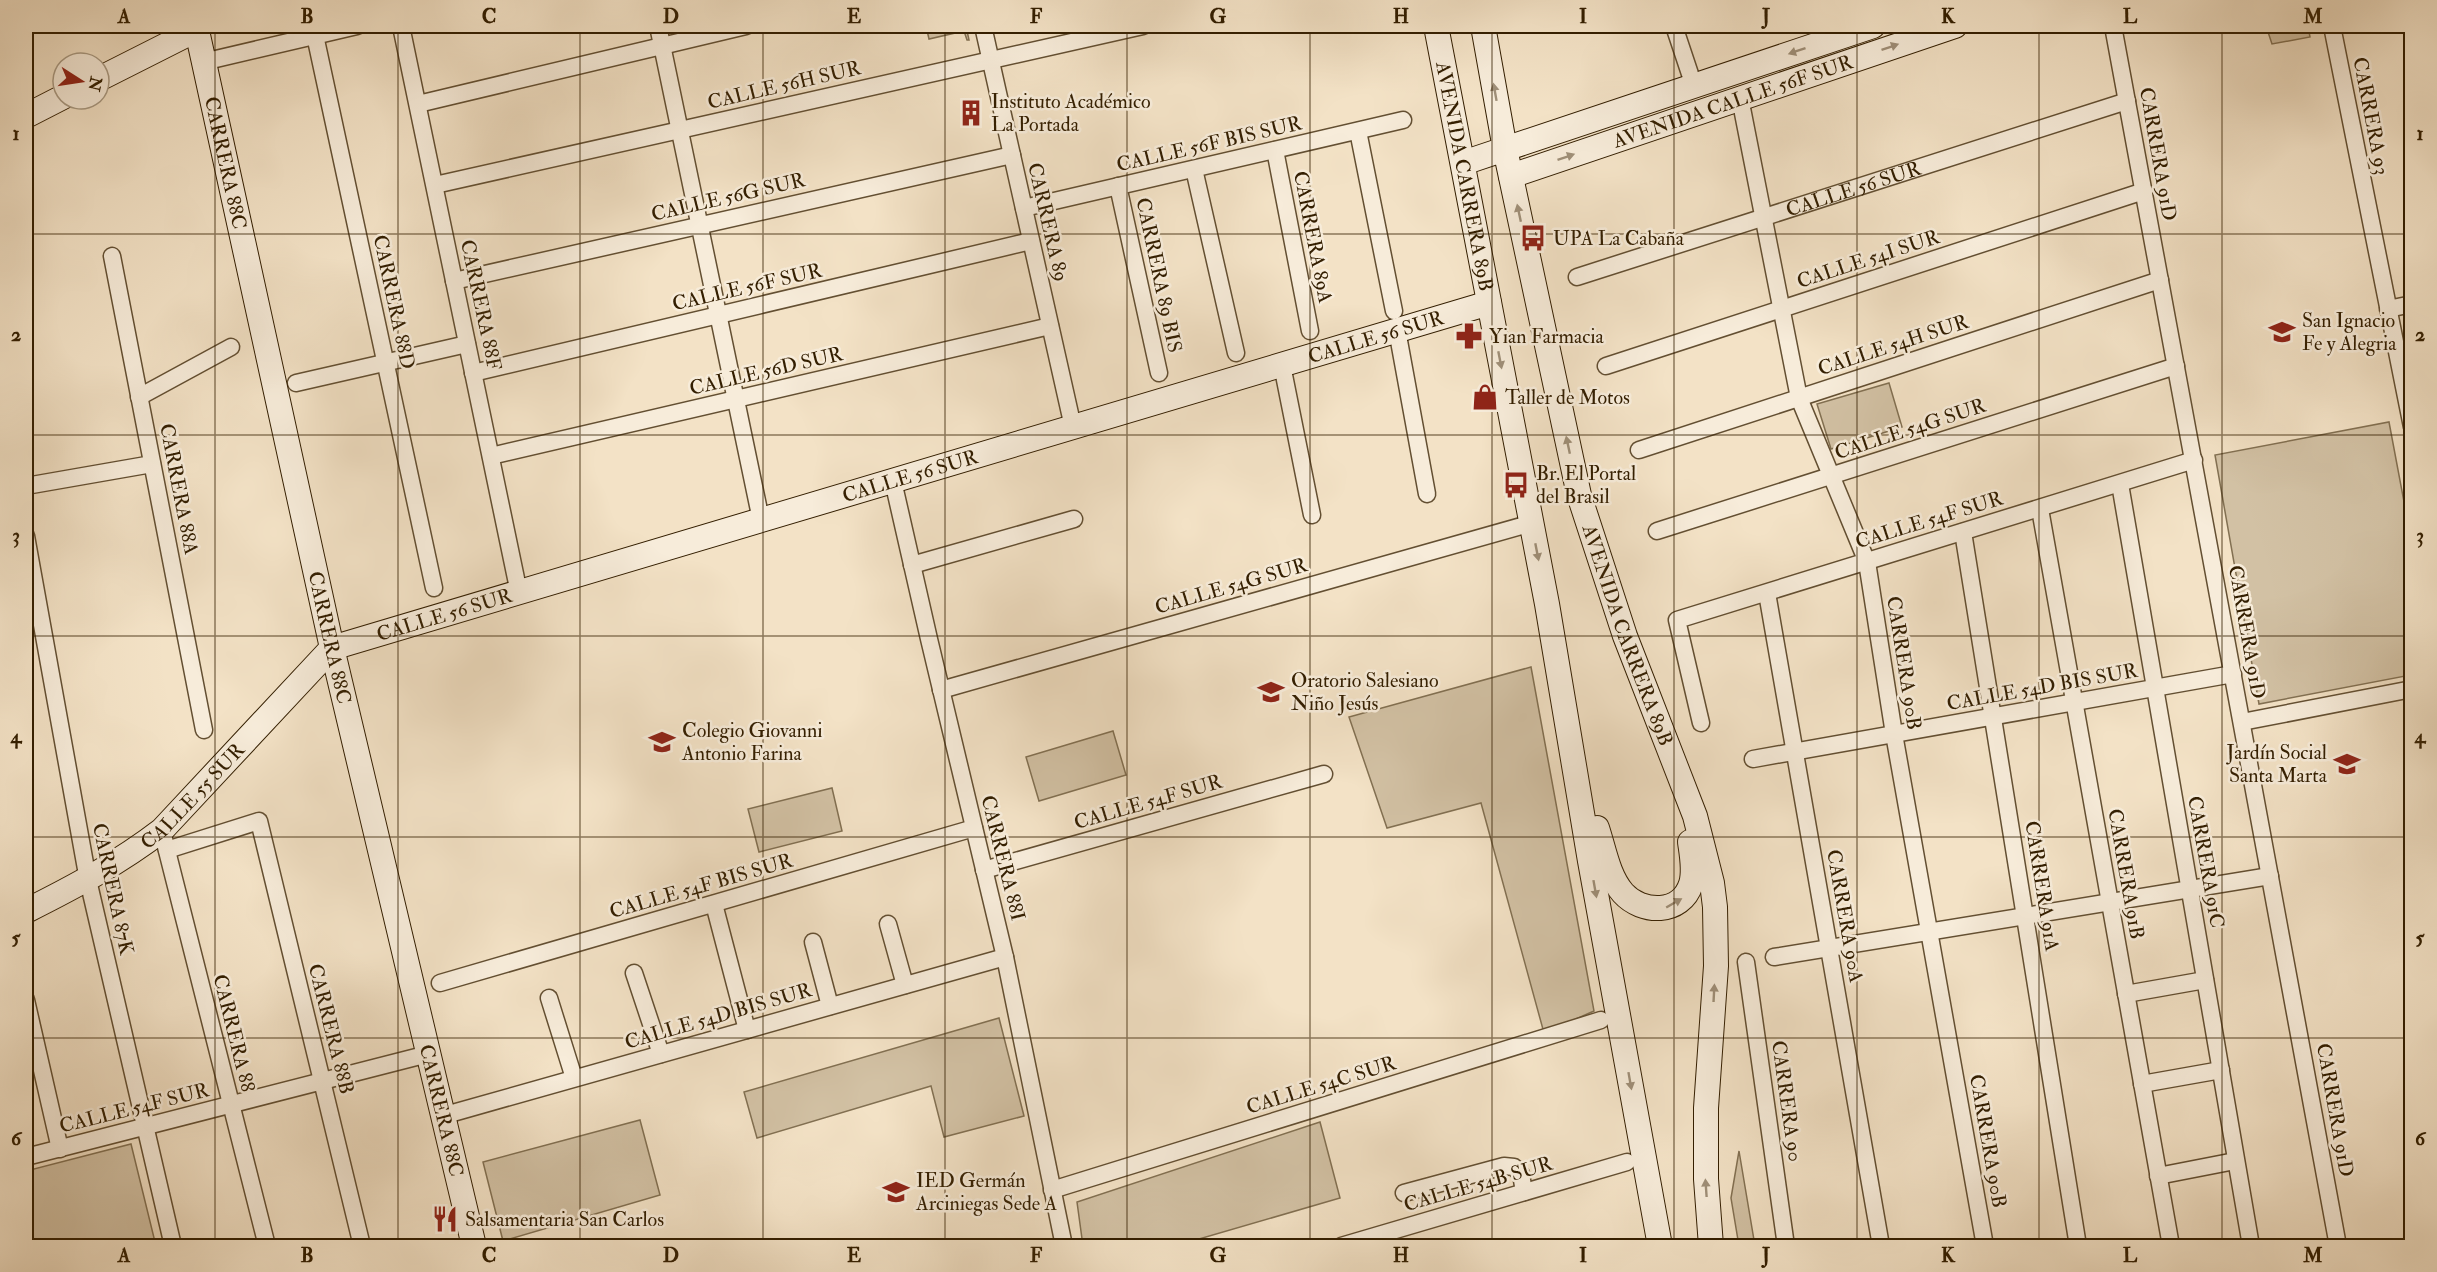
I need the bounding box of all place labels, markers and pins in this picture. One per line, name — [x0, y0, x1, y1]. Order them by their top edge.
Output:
place label: Instituto Académico La Portada — [991, 89, 1151, 137]
building icon: Instituto Académico La Portada — [956, 98, 986, 128]
bus stop icon: UPA La Cabaña — [1518, 223, 1548, 253]
place label: UPA La Cabaña — [1553, 226, 1685, 251]
place label: San Ignacio Fe y Alegria — [2302, 308, 2397, 356]
school or university icon: San Ignacio Fe y Alegria — [2267, 317, 2297, 347]
pharmacy icon: Yian Farmacia — [1454, 321, 1484, 351]
place label: Yian Farmacia — [1489, 324, 1605, 349]
shop icon: Taller de Motos — [1470, 382, 1500, 412]
place label: Taller de Motos — [1505, 385, 1630, 410]
place label: Br. El Portal del Brasil — [1536, 461, 1636, 509]
bus stop icon: Br. El Portal del Brasil — [1501, 470, 1531, 500]
place label: Oratorio Salesiano Niño Jesús — [1291, 668, 1439, 716]
school or university icon: Oratorio Salesiano Niño Jesús — [1256, 677, 1286, 707]
place label: Colegio Giovanni Antonio Farina — [681, 718, 823, 766]
school or university icon: Colegio Giovanni Antonio Farina — [647, 727, 677, 757]
place label: Jardín Social Santa Marta — [2226, 740, 2328, 788]
school or university icon: Jardín Social Santa Marta — [2332, 749, 2362, 779]
place label: IED Germán Arciniegas Sede A — [915, 1168, 1057, 1216]
school or university icon: IED Germán Arciniegas Sede A — [881, 1177, 911, 1207]
restaurant icon: Salsamentaria San Carlos — [430, 1204, 460, 1234]
place label: Salsamentaria San Carlos — [465, 1207, 664, 1232]

